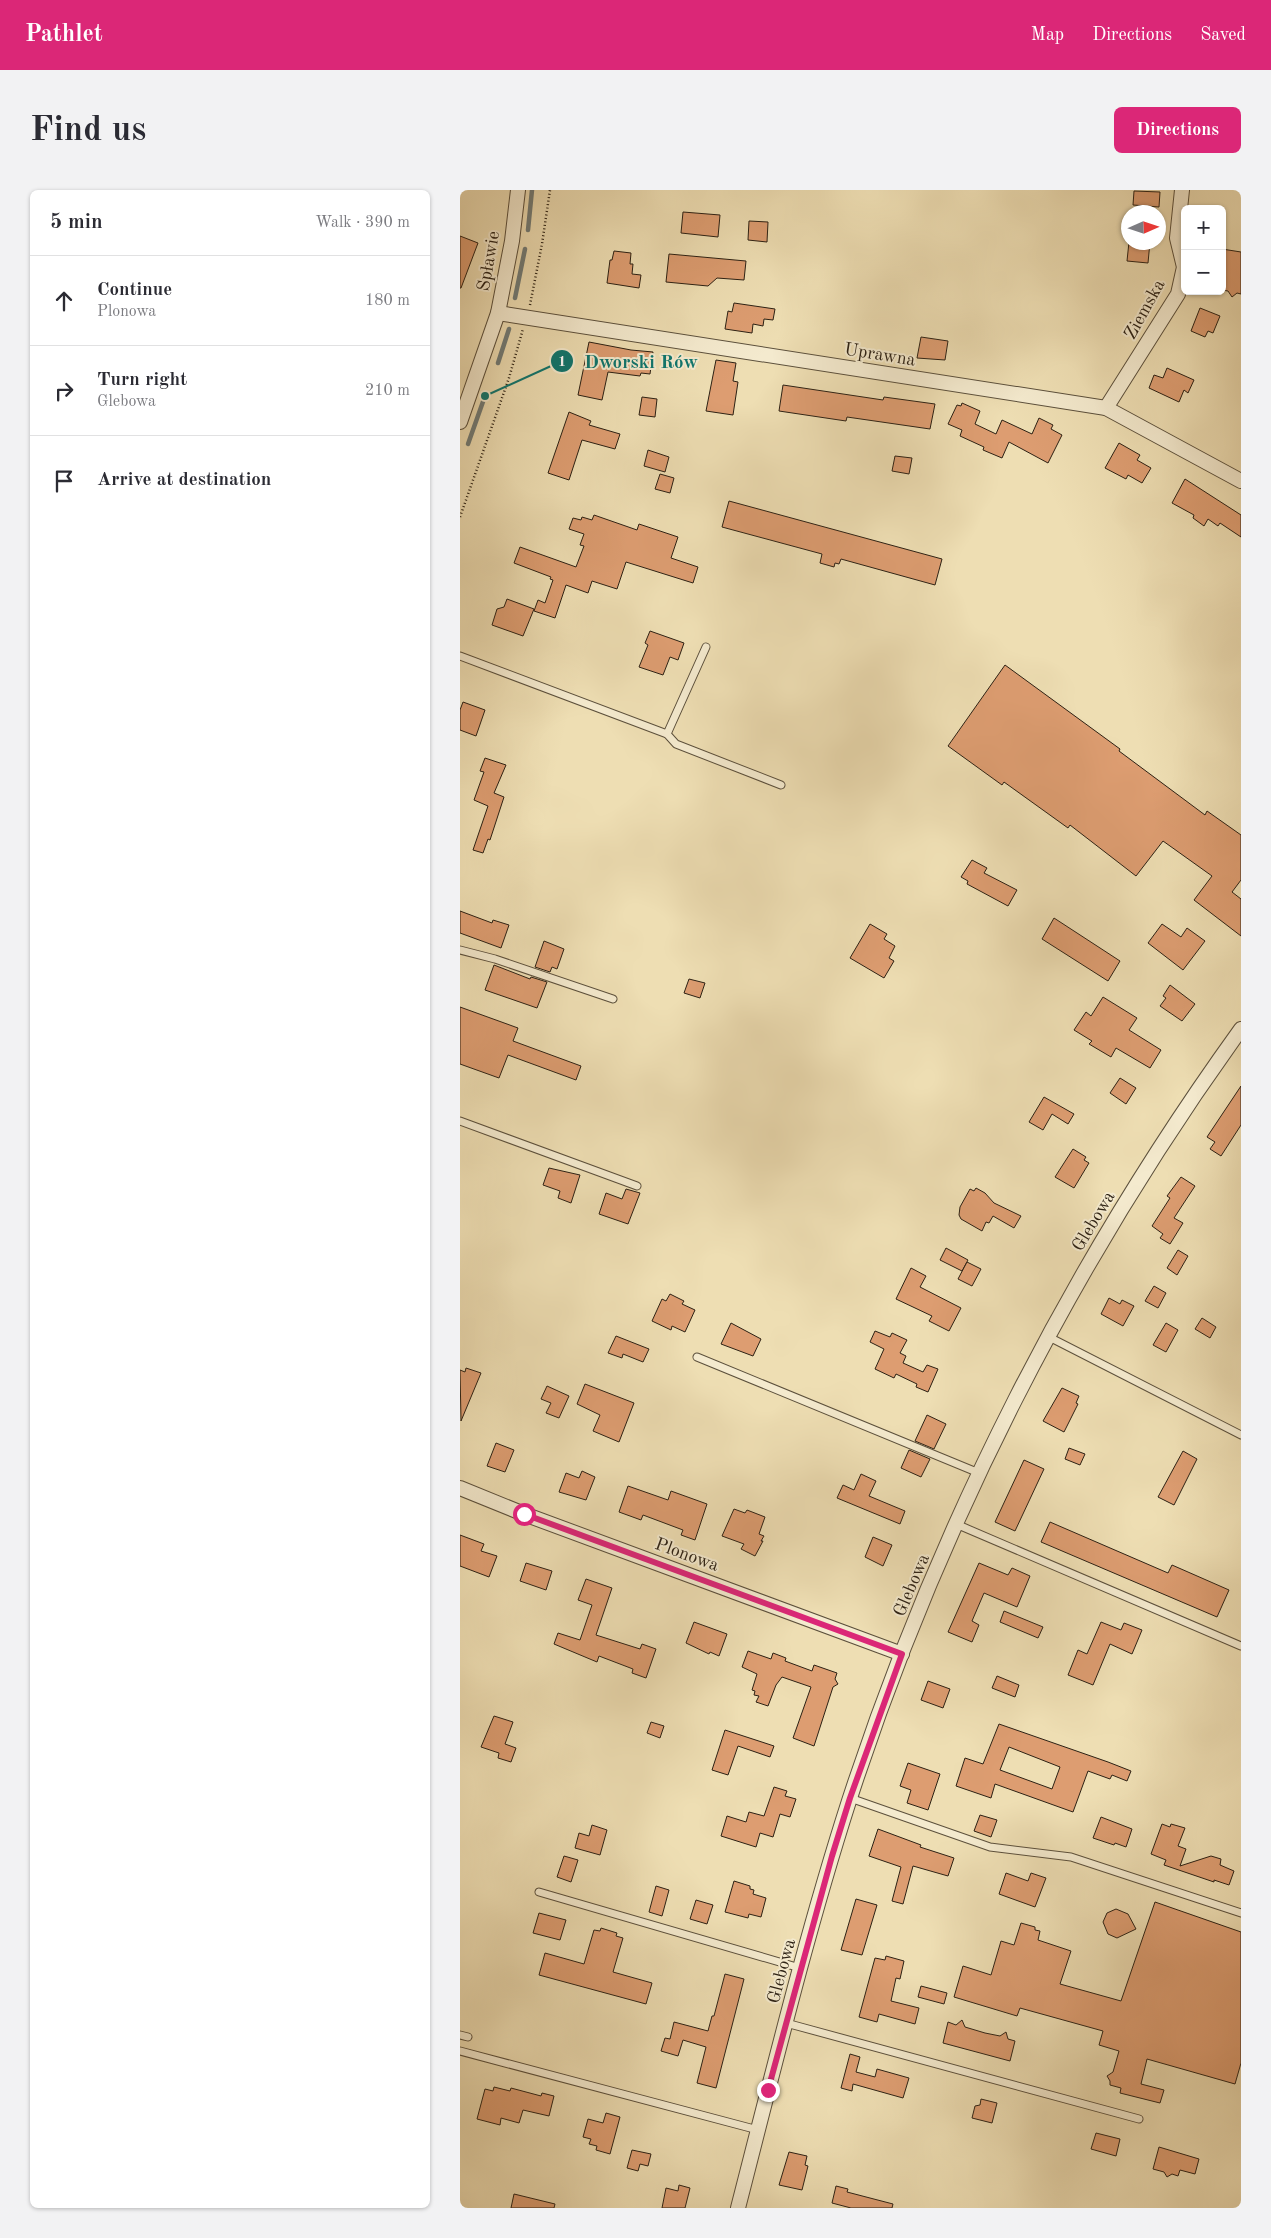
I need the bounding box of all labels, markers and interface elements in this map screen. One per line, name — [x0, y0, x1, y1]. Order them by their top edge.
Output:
text: Pathlet — [25, 23, 103, 47]
text: Map — [1031, 26, 1064, 44]
text: Directions — [1092, 26, 1172, 44]
text: Saved — [1200, 26, 1246, 44]
button: Directions — [1114, 107, 1241, 153]
text: Find us — [30, 113, 146, 148]
north arrow — [1121, 205, 1166, 250]
map controls — [1181, 205, 1226, 295]
button: + — [1181, 205, 1226, 250]
text: 5 min — [50, 212, 103, 233]
text: Walk · 390 m — [315, 215, 410, 231]
street label: Spławie — [475, 230, 503, 293]
button: − — [1181, 250, 1226, 295]
street label: Ziemska — [1121, 277, 1169, 342]
text: Continue — [97, 281, 172, 300]
icon: ahead — [50, 287, 78, 315]
text: 180 m — [365, 293, 410, 309]
text: Plonowa — [97, 304, 156, 320]
street label: Uprawna — [843, 340, 917, 370]
callout: Dworski Rów — [549, 344, 708, 378]
text: Dworski Rów — [584, 354, 698, 373]
text: 1 — [558, 355, 566, 370]
text: Turn right — [97, 371, 187, 390]
icon: right — [50, 377, 78, 405]
text: 210 m — [365, 383, 410, 399]
text: Glebowa — [97, 394, 156, 410]
icon: arrive — [50, 467, 78, 495]
text: Arrive at destination — [97, 471, 271, 490]
street label: Glebowa — [1069, 1188, 1119, 1255]
route start — [513, 1503, 536, 1526]
street label: Plonowa — [652, 1535, 721, 1575]
street label: Glebowa — [891, 1551, 933, 1619]
street label: Glebowa — [765, 1937, 799, 2006]
route end — [757, 2079, 780, 2102]

